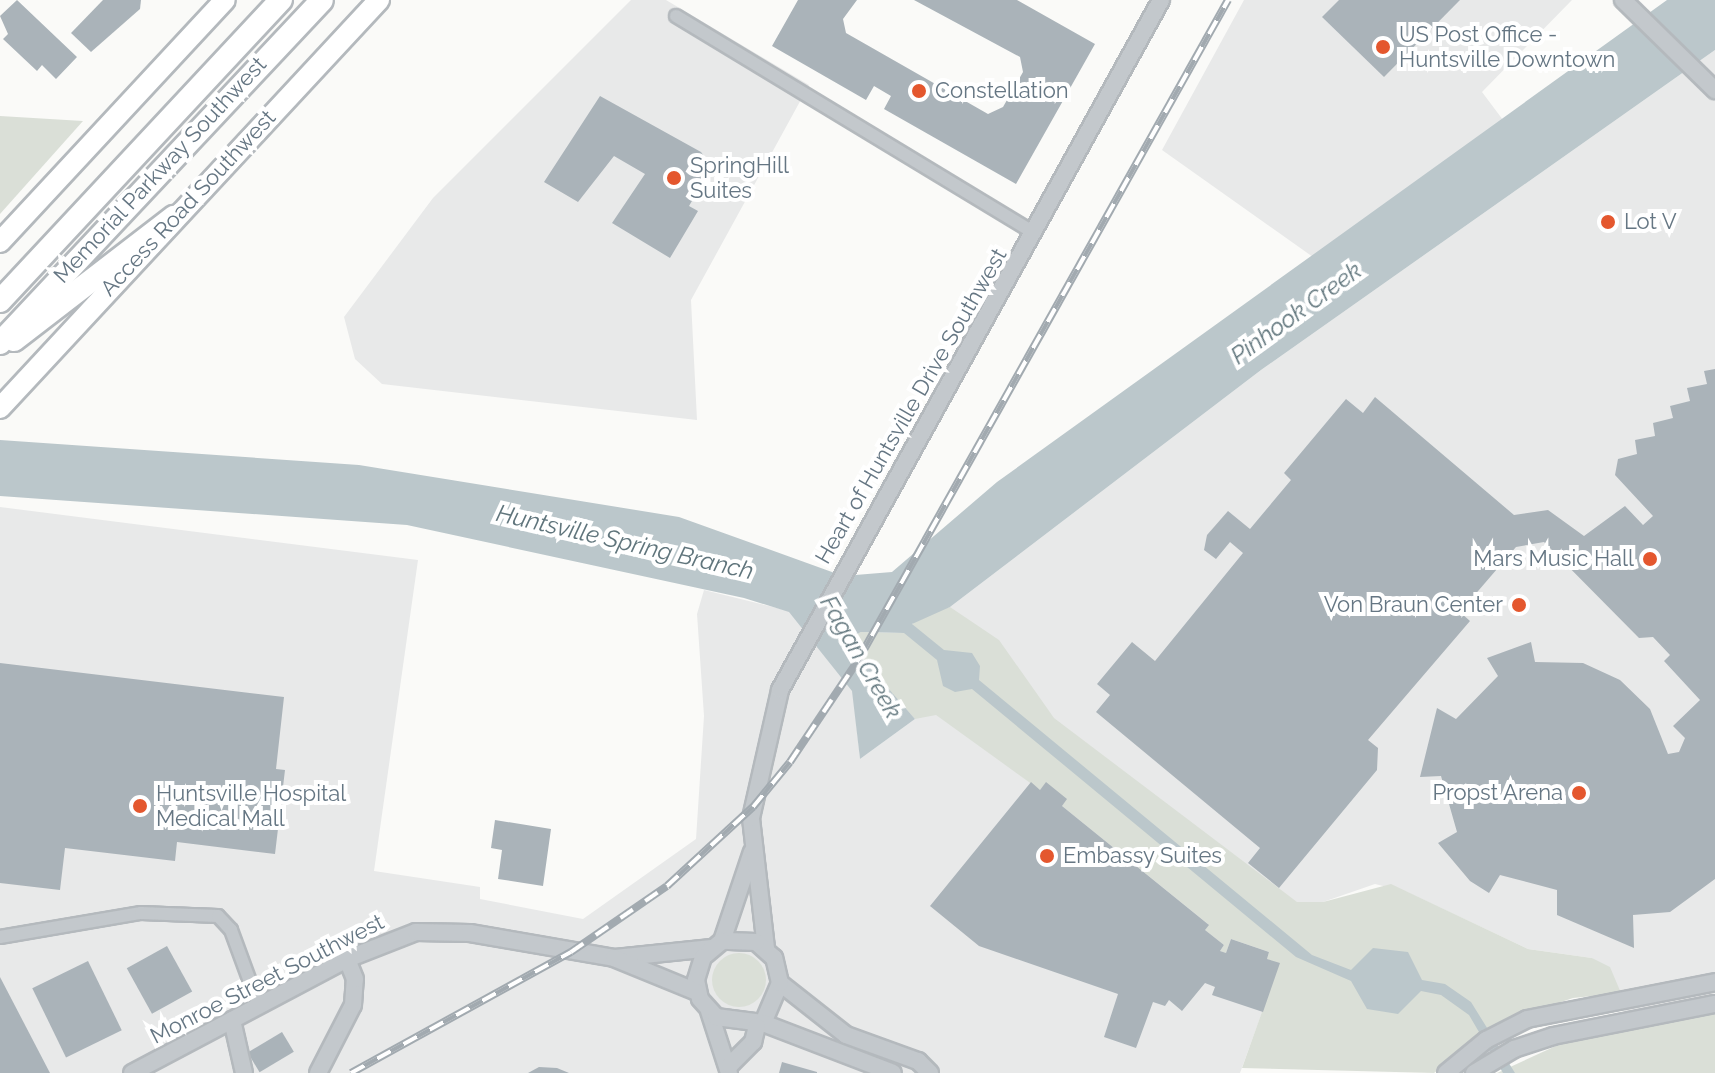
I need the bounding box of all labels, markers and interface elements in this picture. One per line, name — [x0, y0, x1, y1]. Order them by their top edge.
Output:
place label: US Post Office - Huntsville Downtown — [1399, 21, 1615, 72]
marker: US Post Office - Huntsville Downtown — [1374, 38, 1392, 56]
street label: Memorial Parkway Southwest — [48, 51, 272, 289]
place label: Constellation — [935, 78, 1069, 104]
marker: Constellation — [910, 82, 928, 100]
street label: Access Road Southwest — [95, 105, 281, 301]
place label: SpringHill Suites — [690, 152, 789, 204]
marker: SpringHill Suites — [665, 169, 683, 187]
place label: Lot V — [1624, 209, 1677, 235]
marker: Lot V — [1599, 213, 1617, 231]
street label: Heart of Huntsville Drive Southwest — [810, 243, 1012, 569]
water label: Pinhook Creek — [1225, 256, 1367, 370]
water label: Huntsville Spring Branch — [494, 498, 756, 586]
place label: Mars Music Hall — [1473, 546, 1634, 572]
marker: Mars Music Hall — [1641, 550, 1659, 568]
water label: Fagan Creek — [814, 590, 908, 724]
place label: Von Braun Center — [1324, 592, 1503, 618]
marker: Von Braun Center — [1510, 596, 1528, 614]
place label: Huntsville Hospital Medical Mall — [156, 780, 346, 832]
place label: Propst Arena — [1432, 780, 1563, 806]
marker: Propst Arena — [1570, 784, 1588, 802]
marker: Huntsville Hospital Medical Mall — [131, 797, 149, 815]
place label: Embassy Suites — [1063, 843, 1223, 869]
marker: Embassy Suites — [1038, 847, 1056, 865]
street label: Monroe Street Southwest — [146, 909, 388, 1049]

